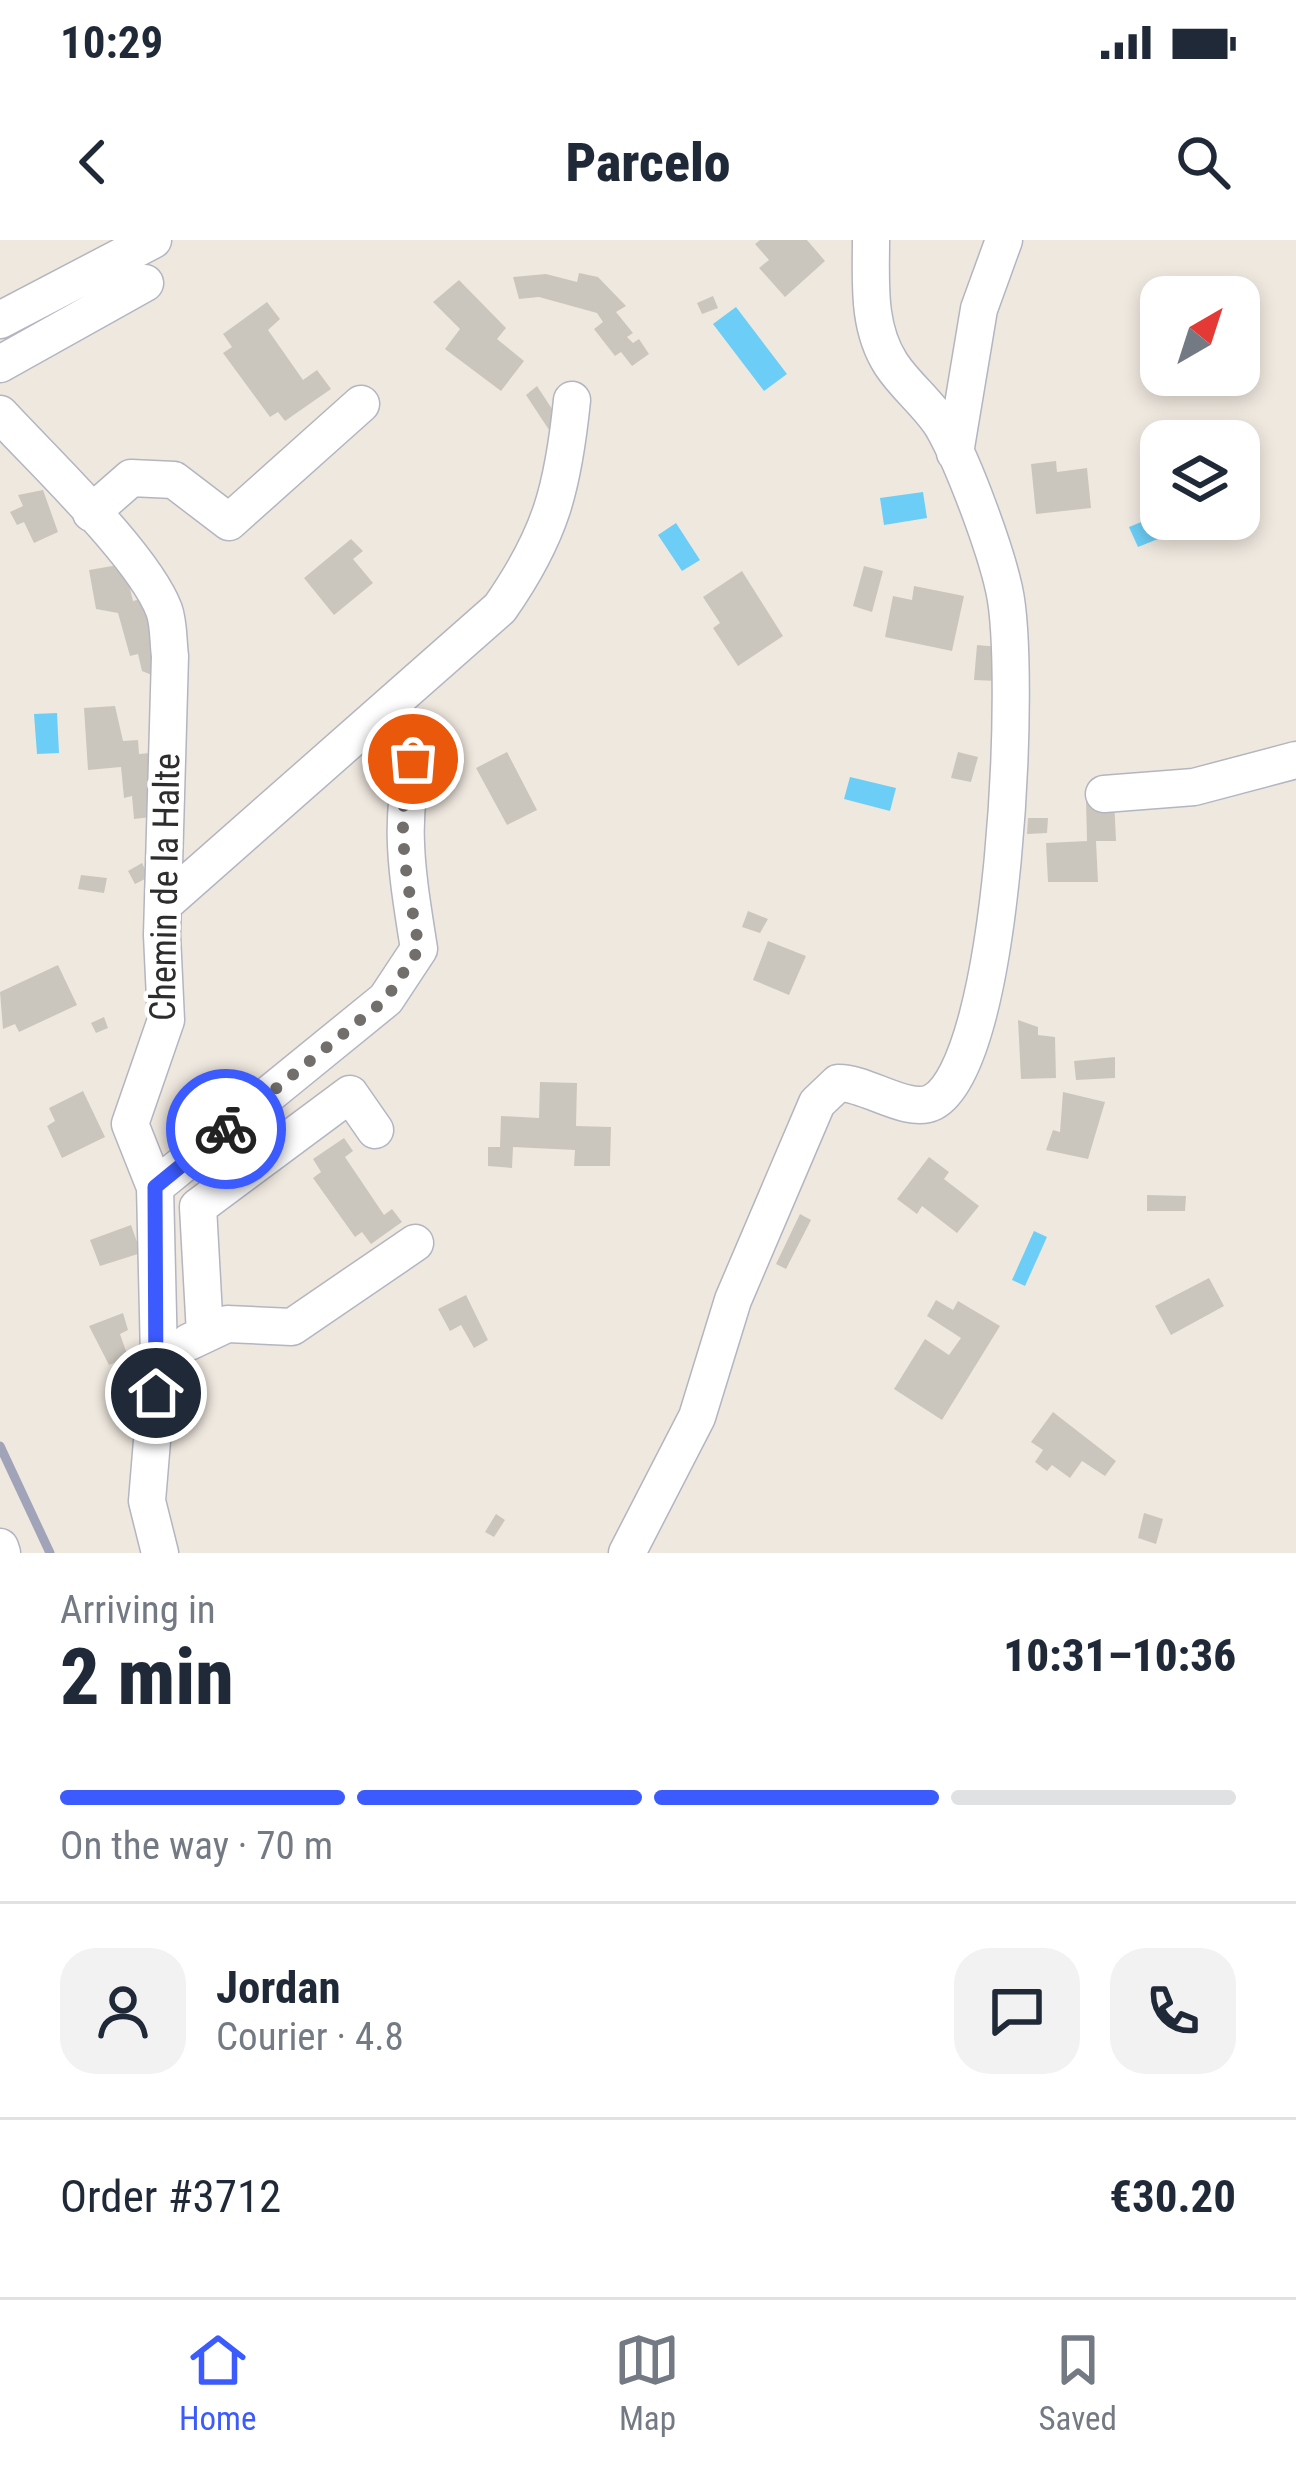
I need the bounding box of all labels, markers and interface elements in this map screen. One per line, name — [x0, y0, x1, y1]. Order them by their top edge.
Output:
text: 10:29 — [60, 16, 163, 69]
icon: back — [60, 129, 126, 195]
icon: search — [1170, 129, 1236, 195]
text: Parcelo — [565, 131, 731, 194]
north arrow — [1140, 276, 1260, 396]
map controls — [1140, 276, 1260, 540]
button: layers — [1140, 420, 1260, 540]
pin — [362, 708, 464, 810]
icon: bag — [380, 726, 446, 792]
street label: Chemin de la Halte — [142, 753, 188, 1021]
courier — [166, 1069, 286, 1189]
icon: bike — [193, 1096, 259, 1162]
pin — [105, 1342, 207, 1444]
icon: home — [123, 1360, 189, 1426]
text: Arriving in — [60, 1587, 216, 1633]
text: 10:31–10:36 — [1003, 1629, 1236, 1682]
text: 2 min — [60, 1632, 234, 1723]
text: On the way · 70 m — [60, 1823, 333, 1869]
button: person — [60, 1948, 186, 2074]
button: chat — [954, 1948, 1080, 2074]
button: phone — [1110, 1948, 1236, 2074]
text: Jordan — [216, 1961, 341, 2014]
text: Courier · 4.8 — [216, 2014, 404, 2060]
text: Order #3712 — [60, 2170, 281, 2223]
text: €30.20 — [1109, 2170, 1236, 2223]
tab: Home — [179, 2327, 256, 2438]
tab: Map — [614, 2327, 680, 2438]
tab: Saved — [1039, 2327, 1117, 2438]

